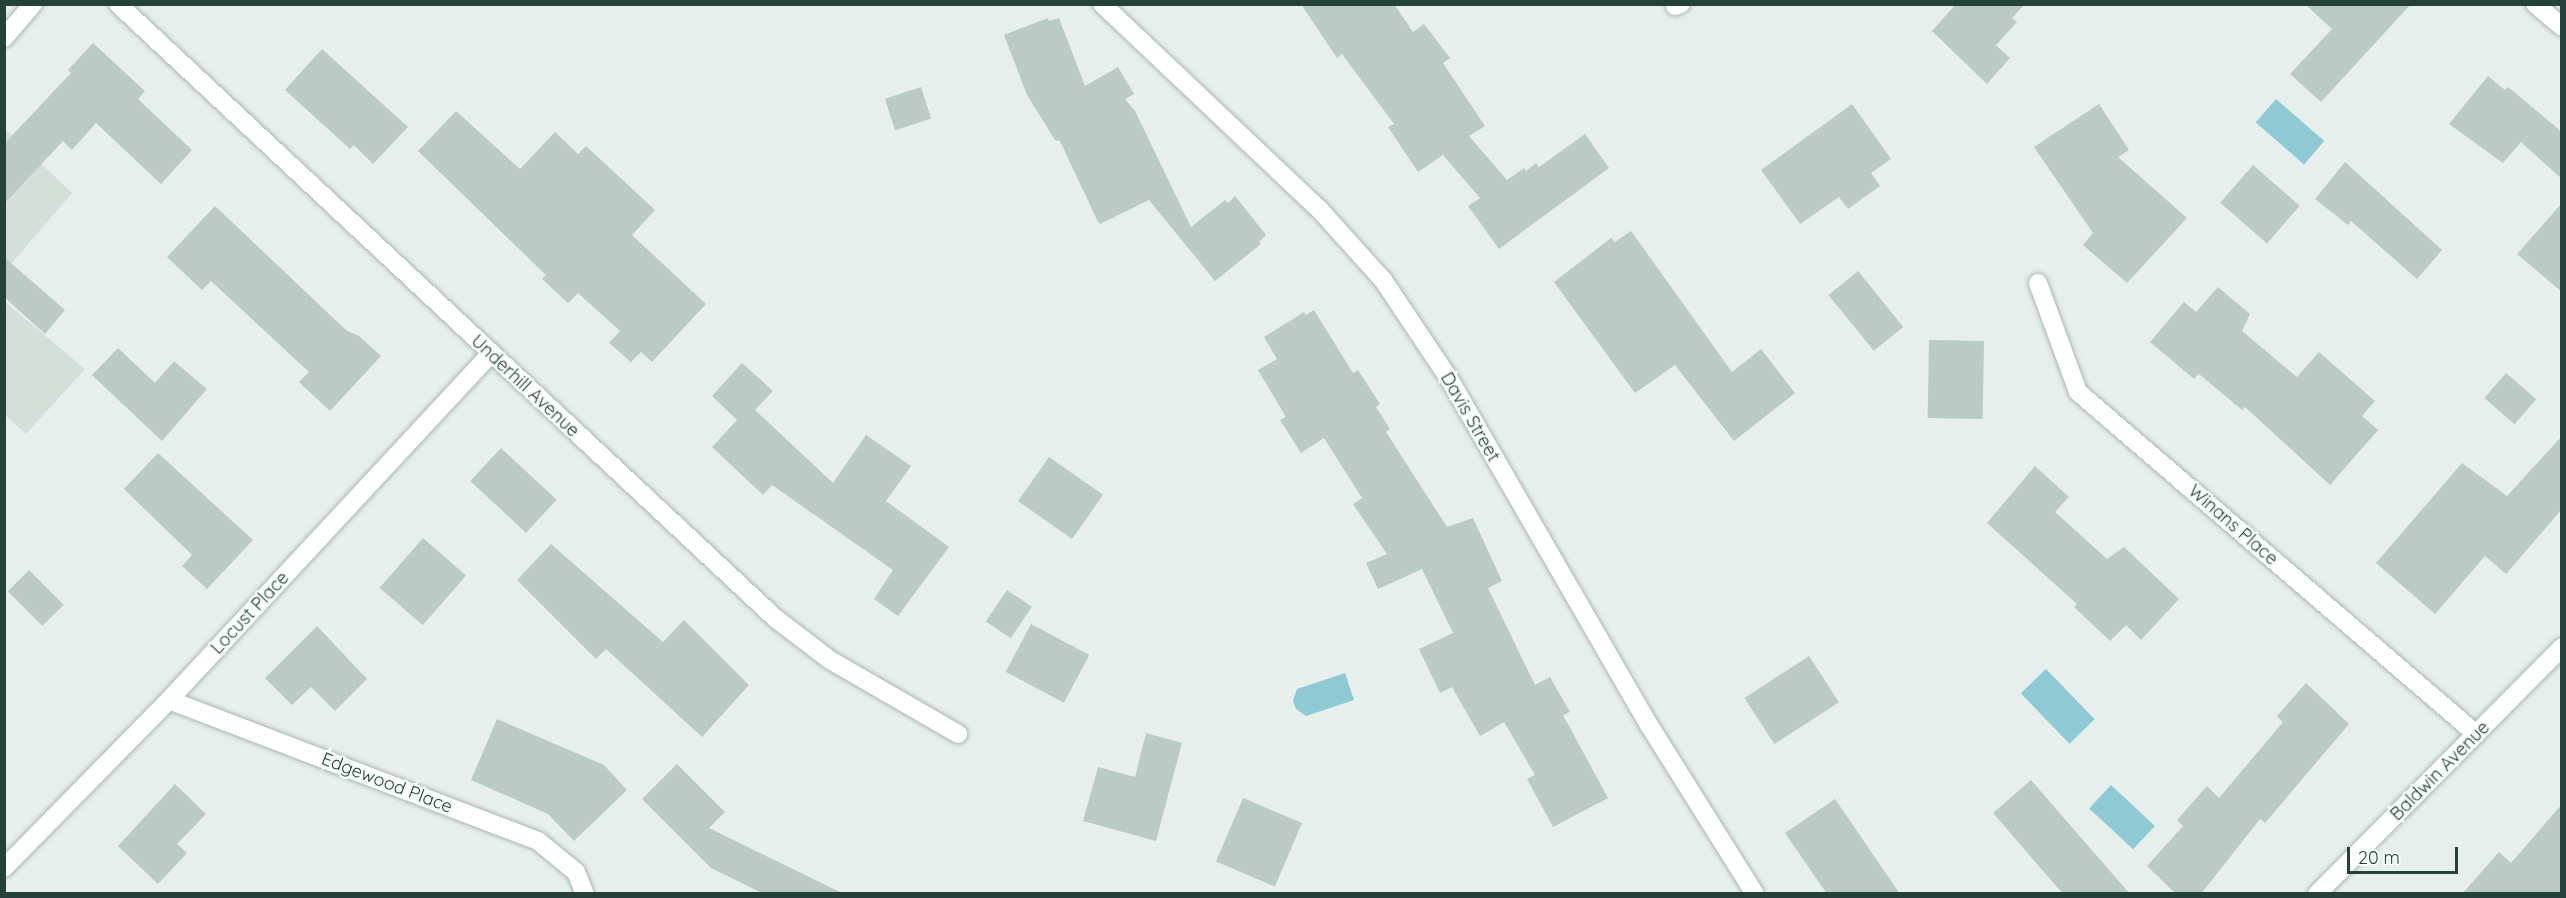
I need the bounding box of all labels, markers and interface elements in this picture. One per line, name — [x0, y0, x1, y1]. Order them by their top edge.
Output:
street label: Underhill Avenue — [466, 330, 584, 442]
street label: Davis Street — [1436, 368, 1504, 466]
street label: Winans Place — [2184, 480, 2282, 570]
street label: Locust Place — [206, 567, 294, 659]
street label: Baldwin Avenue — [2386, 717, 2494, 825]
street label: Edgewood Place — [318, 748, 456, 818]
scale bar — [2350, 835, 2461, 873]
text: 20 m — [2358, 846, 2400, 869]

